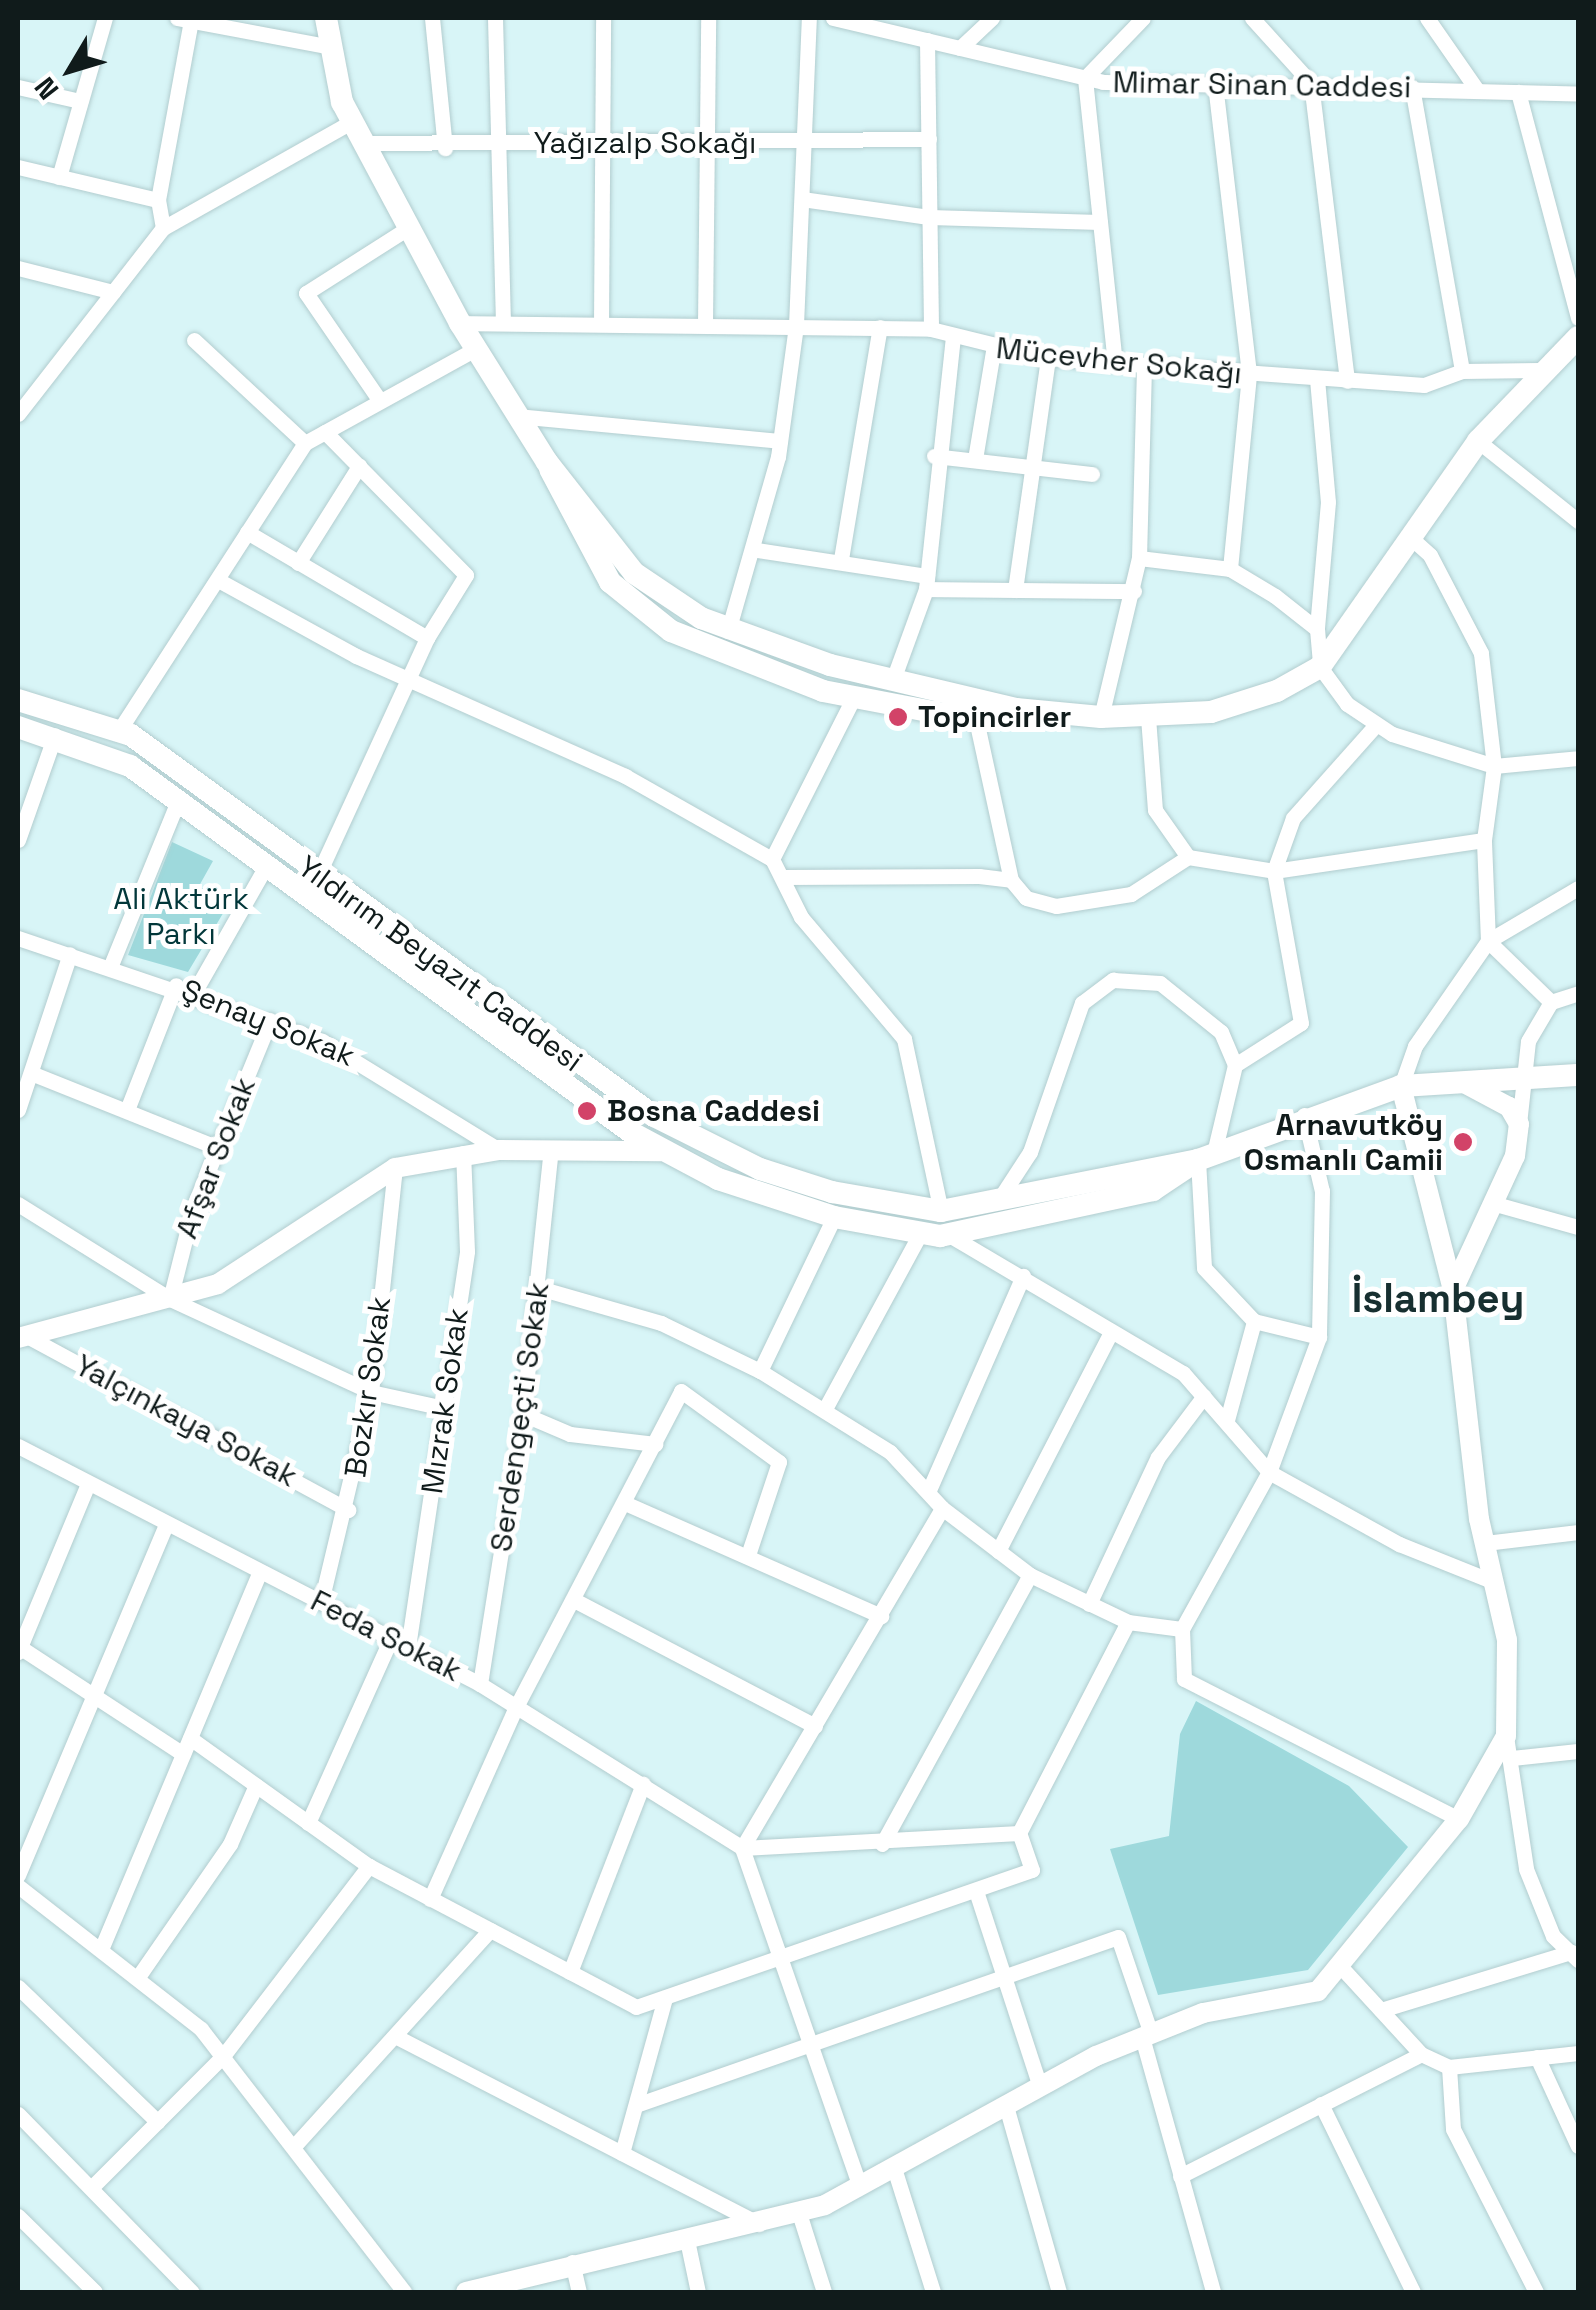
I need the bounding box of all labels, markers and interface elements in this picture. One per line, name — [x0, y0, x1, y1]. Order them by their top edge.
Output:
north arrow — [20, 20, 120, 120]
street label: Mimar Sinan Caddesi — [1112, 64, 1412, 106]
text: N — [26, 70, 66, 107]
street label: Yağızalp Sokağı — [534, 125, 756, 161]
street label: Mücevher Sokağı — [994, 330, 1244, 392]
place label: Topincirler — [918, 699, 1071, 735]
marker: Topincirler — [887, 706, 909, 728]
street label: Yıldırım Beyazıt Caddesi — [291, 849, 589, 1079]
park label: Ali Aktürk Parkı — [113, 881, 249, 952]
street label: Şenay Sokak — [176, 972, 360, 1074]
street label: Afşar Sokak — [169, 1072, 263, 1244]
place label: Bosna Caddesi — [607, 1093, 820, 1129]
marker: Bosna Caddesi — [576, 1100, 598, 1122]
place label: Arnavutköy Osmanlı Camii — [1244, 1107, 1443, 1178]
marker: Arnavutköy Osmanlı Camii — [1452, 1131, 1474, 1153]
district label: İslambey — [1352, 1275, 1524, 1323]
street label: Serdengeçti Sokak — [483, 1280, 557, 1554]
street label: Bozkır Sokak — [338, 1294, 398, 1480]
street label: Mızrak Sokak — [414, 1306, 476, 1496]
street label: Yalçınkaya Sokak — [69, 1347, 303, 1495]
street label: Feda Sokak — [305, 1583, 467, 1689]

